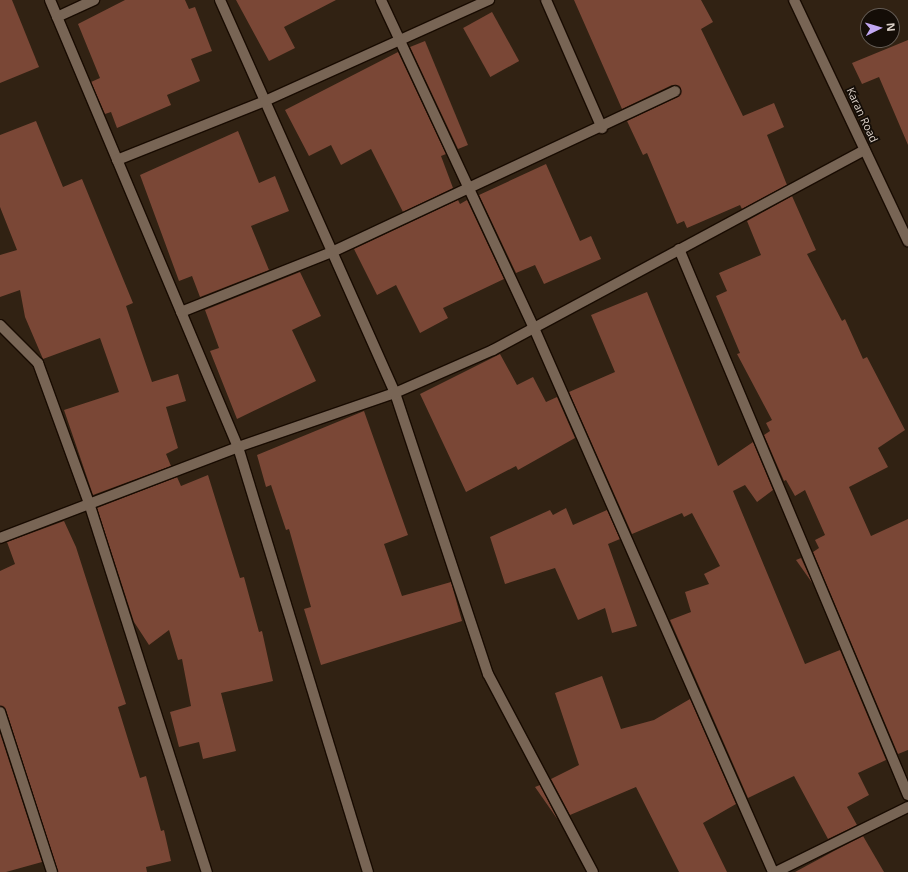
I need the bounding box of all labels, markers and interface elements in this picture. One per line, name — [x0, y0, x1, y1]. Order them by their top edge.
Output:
north arrow — [860, 8, 900, 48]
text: N — [884, 22, 899, 32]
street label: Karan Road — [843, 85, 881, 145]

